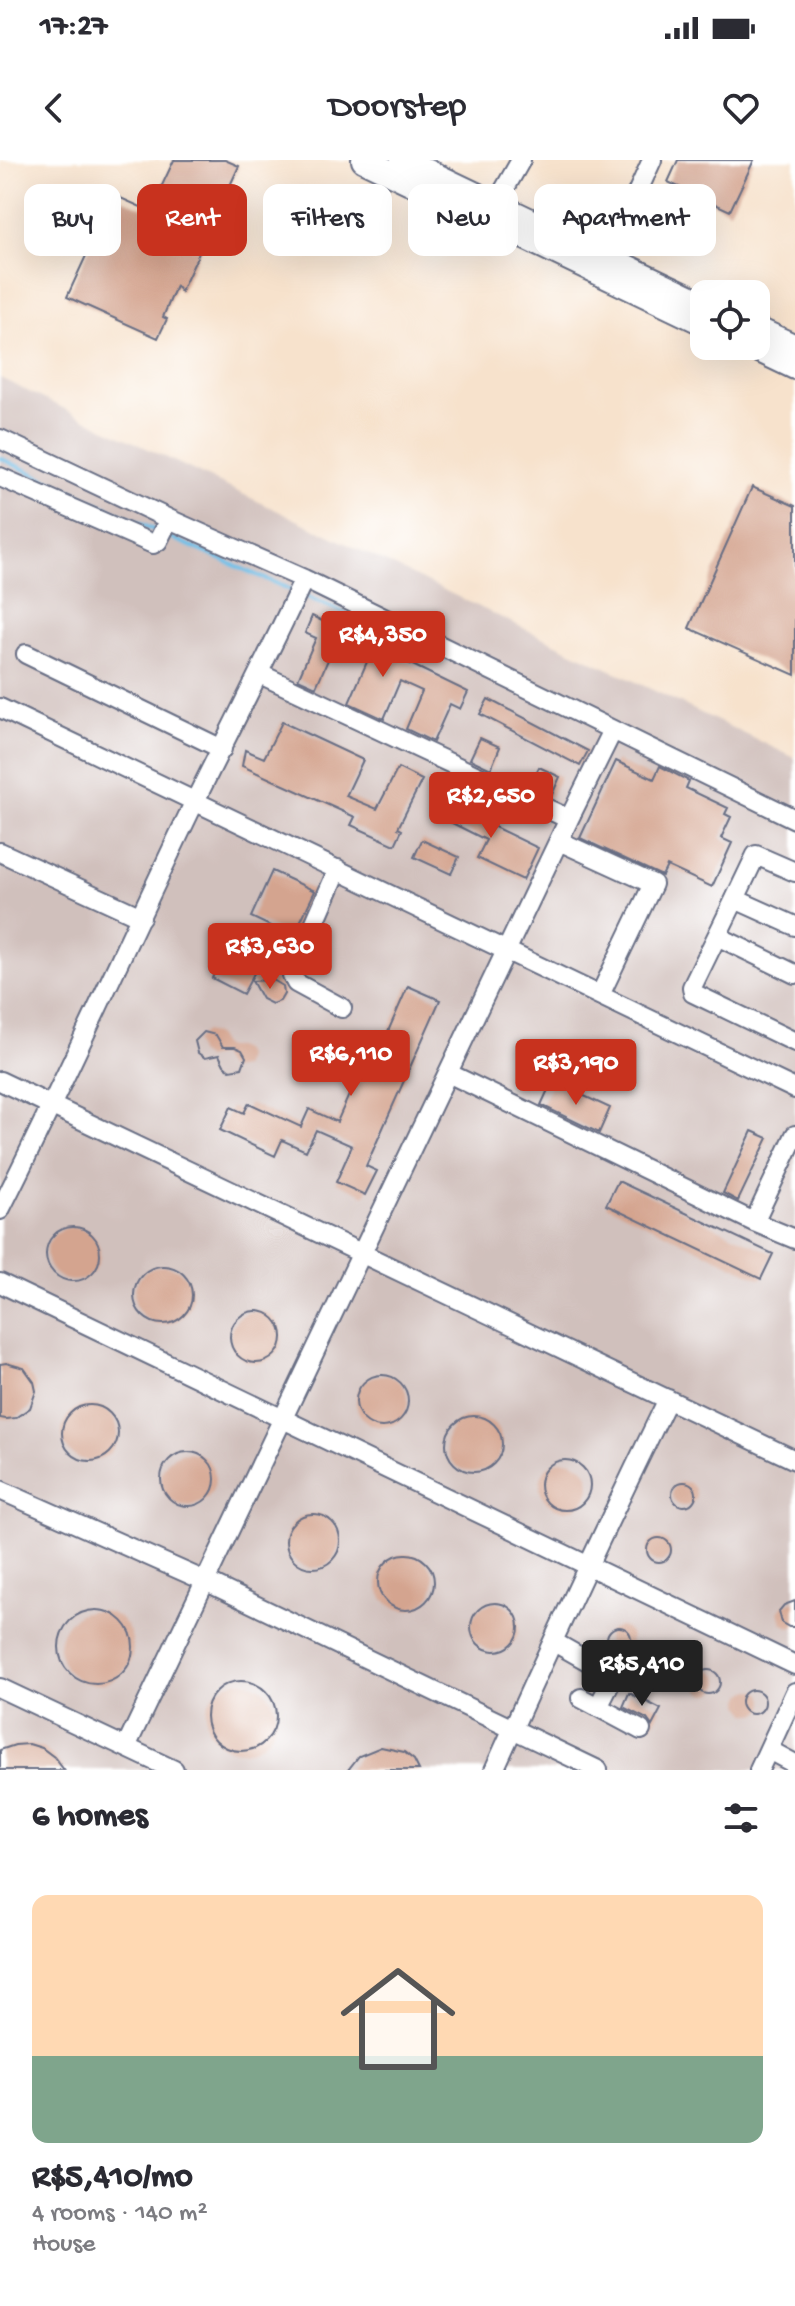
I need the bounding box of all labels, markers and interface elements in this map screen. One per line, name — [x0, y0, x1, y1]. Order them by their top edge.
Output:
text: 17:27 — [40, 11, 107, 46]
icon: back — [32, 86, 76, 130]
icon: heart — [719, 86, 763, 130]
text: Doorstep — [329, 87, 466, 130]
chip: Buy — [24, 184, 121, 256]
chip: Rent — [137, 184, 247, 256]
chip: Filters — [263, 184, 392, 256]
chip: New — [408, 184, 518, 256]
chip: Apartment — [534, 184, 716, 256]
map controls — [690, 280, 770, 360]
button: locate — [690, 280, 770, 360]
pin: R$4,350 — [309, 611, 457, 679]
text: R$4,350 — [339, 621, 427, 652]
pin: R$2,650 — [417, 772, 565, 840]
text: R$2,650 — [447, 782, 535, 813]
pin: R$3,630 — [196, 923, 344, 991]
text: R$3,630 — [226, 933, 314, 964]
pin: R$6,110 — [277, 1030, 425, 1098]
pin: R$3,190 — [502, 1039, 650, 1107]
text: R$6,110 — [310, 1040, 392, 1071]
text: R$3,190 — [533, 1049, 619, 1080]
pin: R$5,410 — [568, 1640, 716, 1708]
text: R$5,410 — [600, 1650, 684, 1681]
icon: filters — [719, 1796, 763, 1840]
text: 6 homes — [32, 1798, 147, 1838]
icon: home — [326, 1947, 470, 2091]
text: R$5,410/mo — [32, 2159, 193, 2199]
text: 4 rooms · 140 m² — [32, 2199, 208, 2230]
text: House — [32, 2230, 96, 2261]

